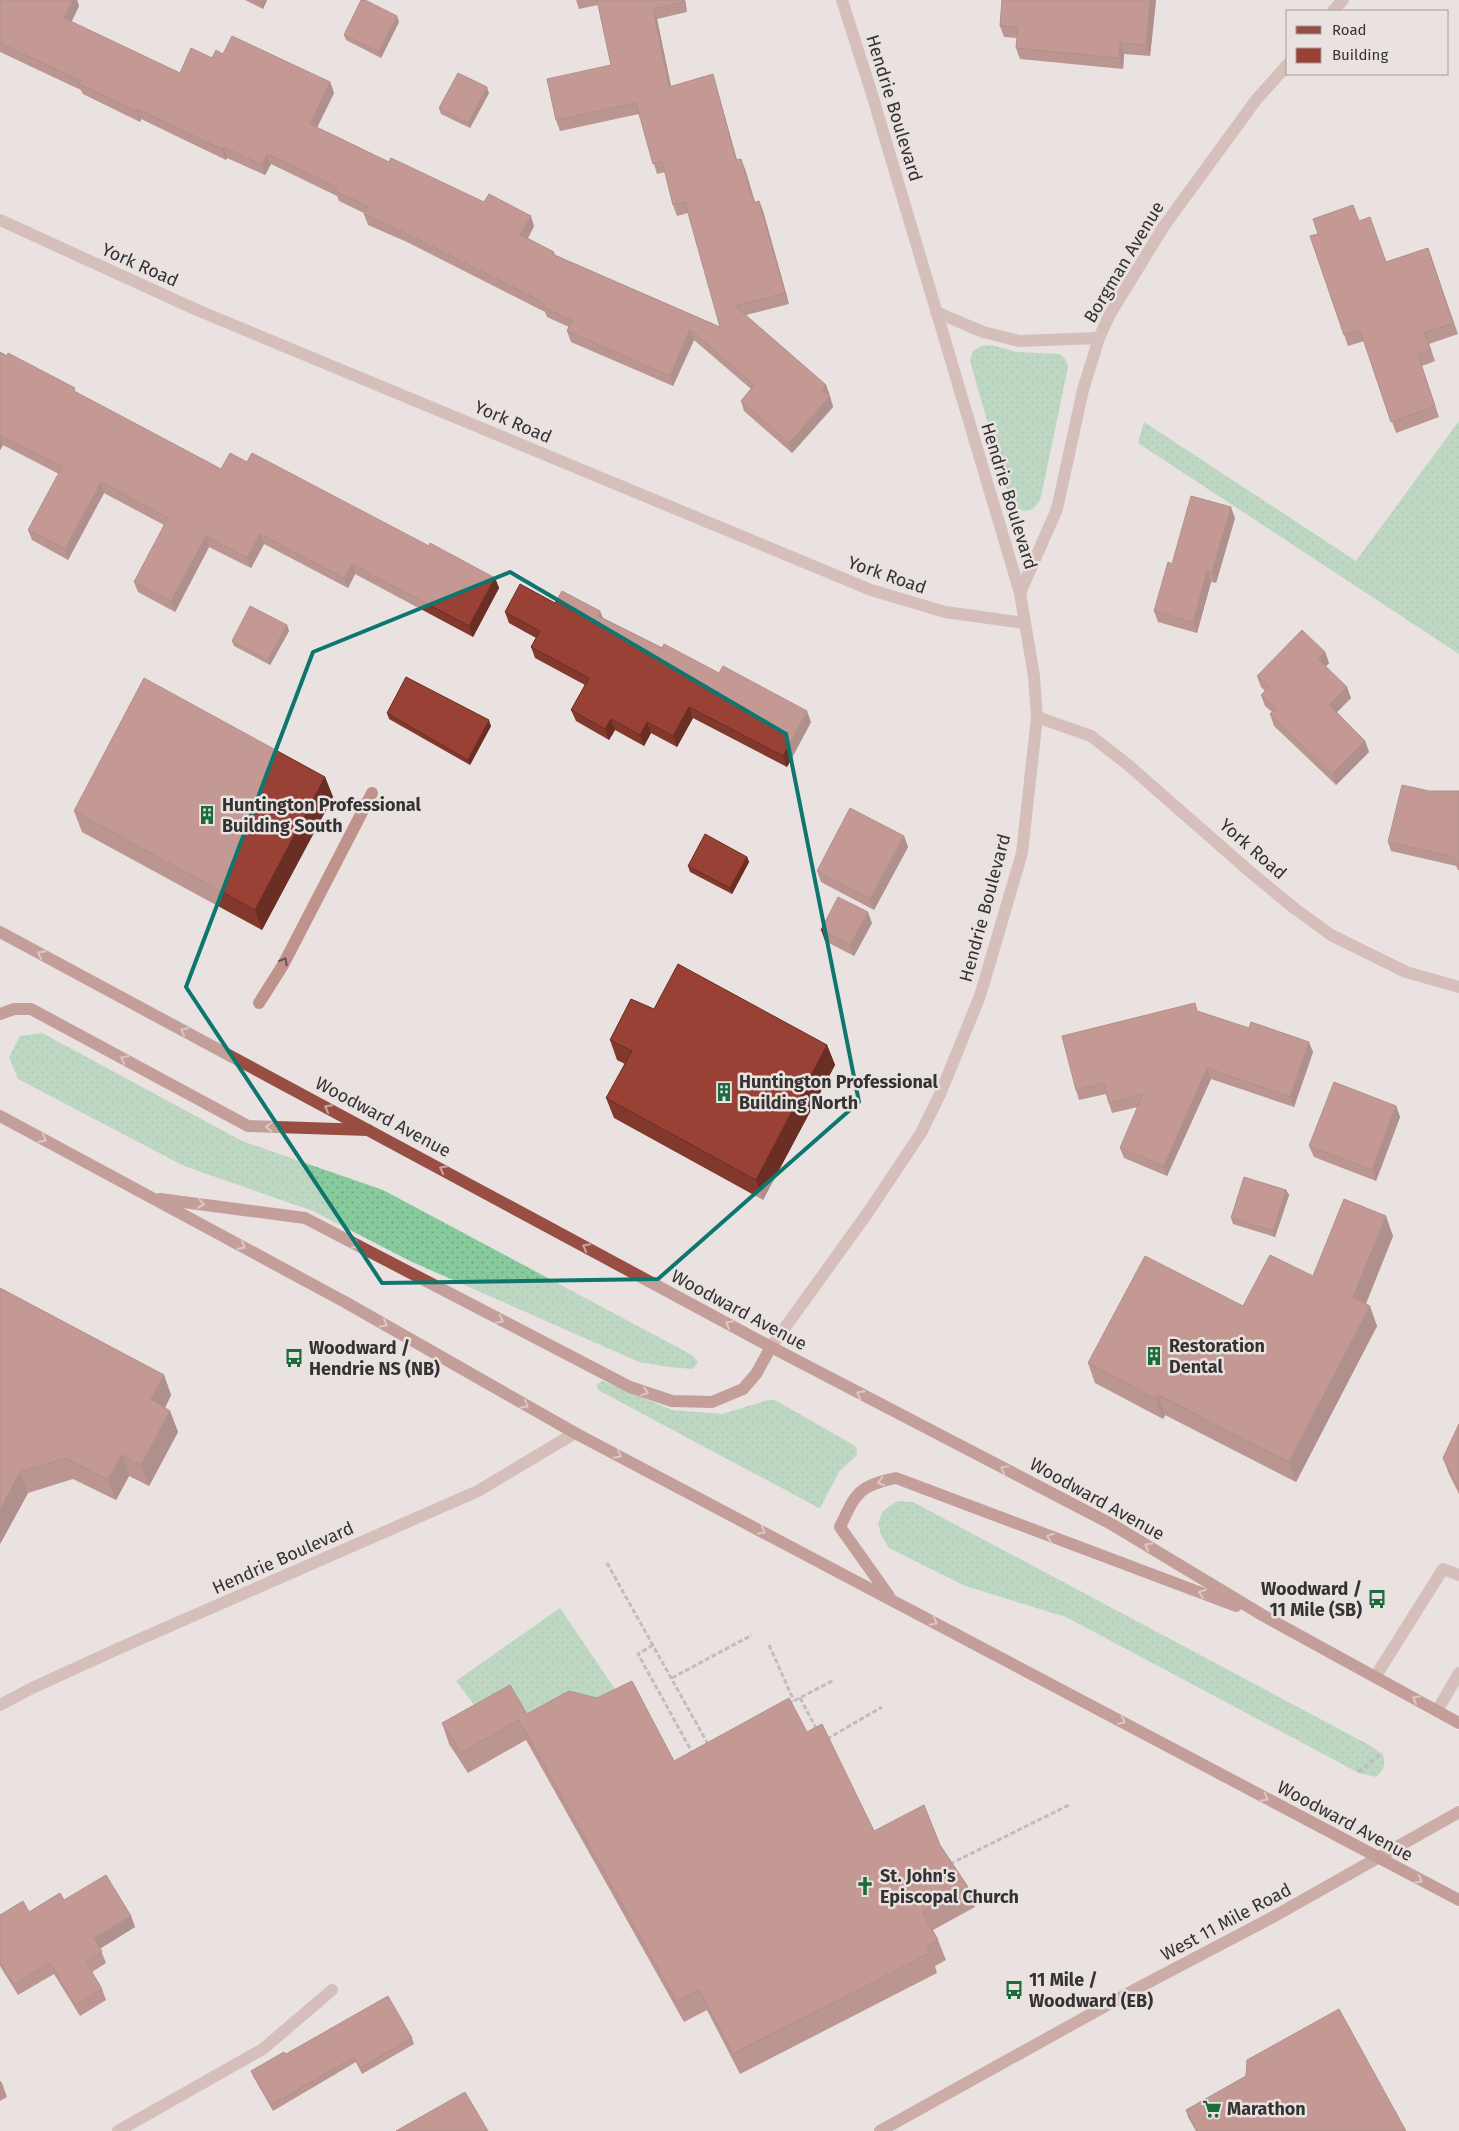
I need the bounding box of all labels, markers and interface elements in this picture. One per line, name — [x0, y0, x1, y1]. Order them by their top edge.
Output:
legend — [1286, 10, 1449, 75]
text: Road — [1332, 21, 1367, 39]
street label: Hendrie Boulevard — [861, 32, 927, 184]
text: Building — [1332, 46, 1388, 64]
street label: Borgman Avenue — [1079, 197, 1169, 327]
street label: York Road — [98, 238, 182, 292]
street label: York Road — [471, 396, 555, 448]
street label: Hendrie Boulevard — [976, 420, 1042, 572]
street label: York Road — [845, 551, 929, 599]
place label: Huntington Professional Building South — [222, 794, 421, 837]
building icon: Huntington Professional Building South — [196, 804, 218, 826]
street label: York Road — [1215, 814, 1291, 884]
street label: Hendrie Boulevard — [955, 832, 1015, 984]
one-way arrow — [37, 950, 46, 960]
one-way arrow — [278, 957, 288, 966]
one-way arrow — [181, 1027, 190, 1037]
one-way arrow — [120, 1055, 129, 1065]
place label: Huntington Professional Building North — [739, 1071, 938, 1114]
street label: Woodward Avenue — [311, 1072, 455, 1162]
building icon: Huntington Professional Building North — [713, 1081, 735, 1103]
one-way arrow — [324, 1104, 333, 1114]
one-way arrow — [265, 1121, 273, 1132]
one-way arrow — [38, 1133, 47, 1143]
one-way arrow — [439, 1166, 448, 1176]
one-way arrow — [197, 1198, 205, 1209]
one-way arrow — [351, 1239, 360, 1249]
one-way arrow — [236, 1240, 245, 1250]
one-way arrow — [582, 1243, 591, 1253]
street label: Woodward Avenue — [667, 1265, 811, 1355]
one-way arrow — [495, 1314, 504, 1324]
one-way arrow — [379, 1318, 388, 1328]
one-way arrow — [725, 1320, 734, 1330]
place label: Restoration Dental — [1169, 1335, 1265, 1378]
place label: Woodward / Hendrie NS (NB) — [309, 1337, 440, 1380]
building icon: Restoration Dental — [1143, 1345, 1165, 1367]
bus stop icon: Woodward / Hendrie NS (NB) — [283, 1347, 305, 1369]
one-way arrow — [641, 1386, 649, 1396]
one-way arrow — [856, 1390, 865, 1400]
one-way arrow — [520, 1398, 529, 1408]
one-way arrow — [613, 1449, 622, 1459]
street label: Woodward Avenue — [1026, 1453, 1168, 1545]
one-way arrow — [1001, 1465, 1010, 1475]
one-way arrow — [877, 1476, 886, 1487]
street label: Hendrie Boulevard — [209, 1517, 357, 1599]
one-way arrow — [757, 1525, 766, 1535]
one-way arrow — [1046, 1533, 1055, 1543]
one-way arrow — [1144, 1543, 1153, 1553]
place label: Woodward / 11 Mile (SB) — [1261, 1578, 1362, 1621]
bus stop icon: Woodward / 11 Mile (SB) — [1366, 1588, 1388, 1610]
one-way arrow — [1198, 1589, 1207, 1599]
one-way arrow — [929, 1616, 938, 1626]
one-way arrow — [1413, 1695, 1422, 1705]
one-way arrow — [1116, 1715, 1125, 1725]
street label: Woodward Avenue — [1273, 1776, 1417, 1866]
one-way arrow — [1260, 1792, 1269, 1802]
place label: St. John's Episcopal Church — [880, 1865, 1019, 1908]
one-way arrow — [1414, 1874, 1423, 1884]
church icon: St. John's Episcopal Church — [854, 1875, 876, 1897]
street label: West 11 Mile Road — [1157, 1878, 1295, 1966]
place label: 11 Mile / Woodward (EB) — [1029, 1969, 1153, 2012]
bus stop icon: 11 Mile / Woodward (EB) — [1003, 1979, 1025, 2001]
supermarket icon: Marathon — [1201, 2098, 1223, 2120]
place label: Marathon — [1227, 2098, 1306, 2120]

